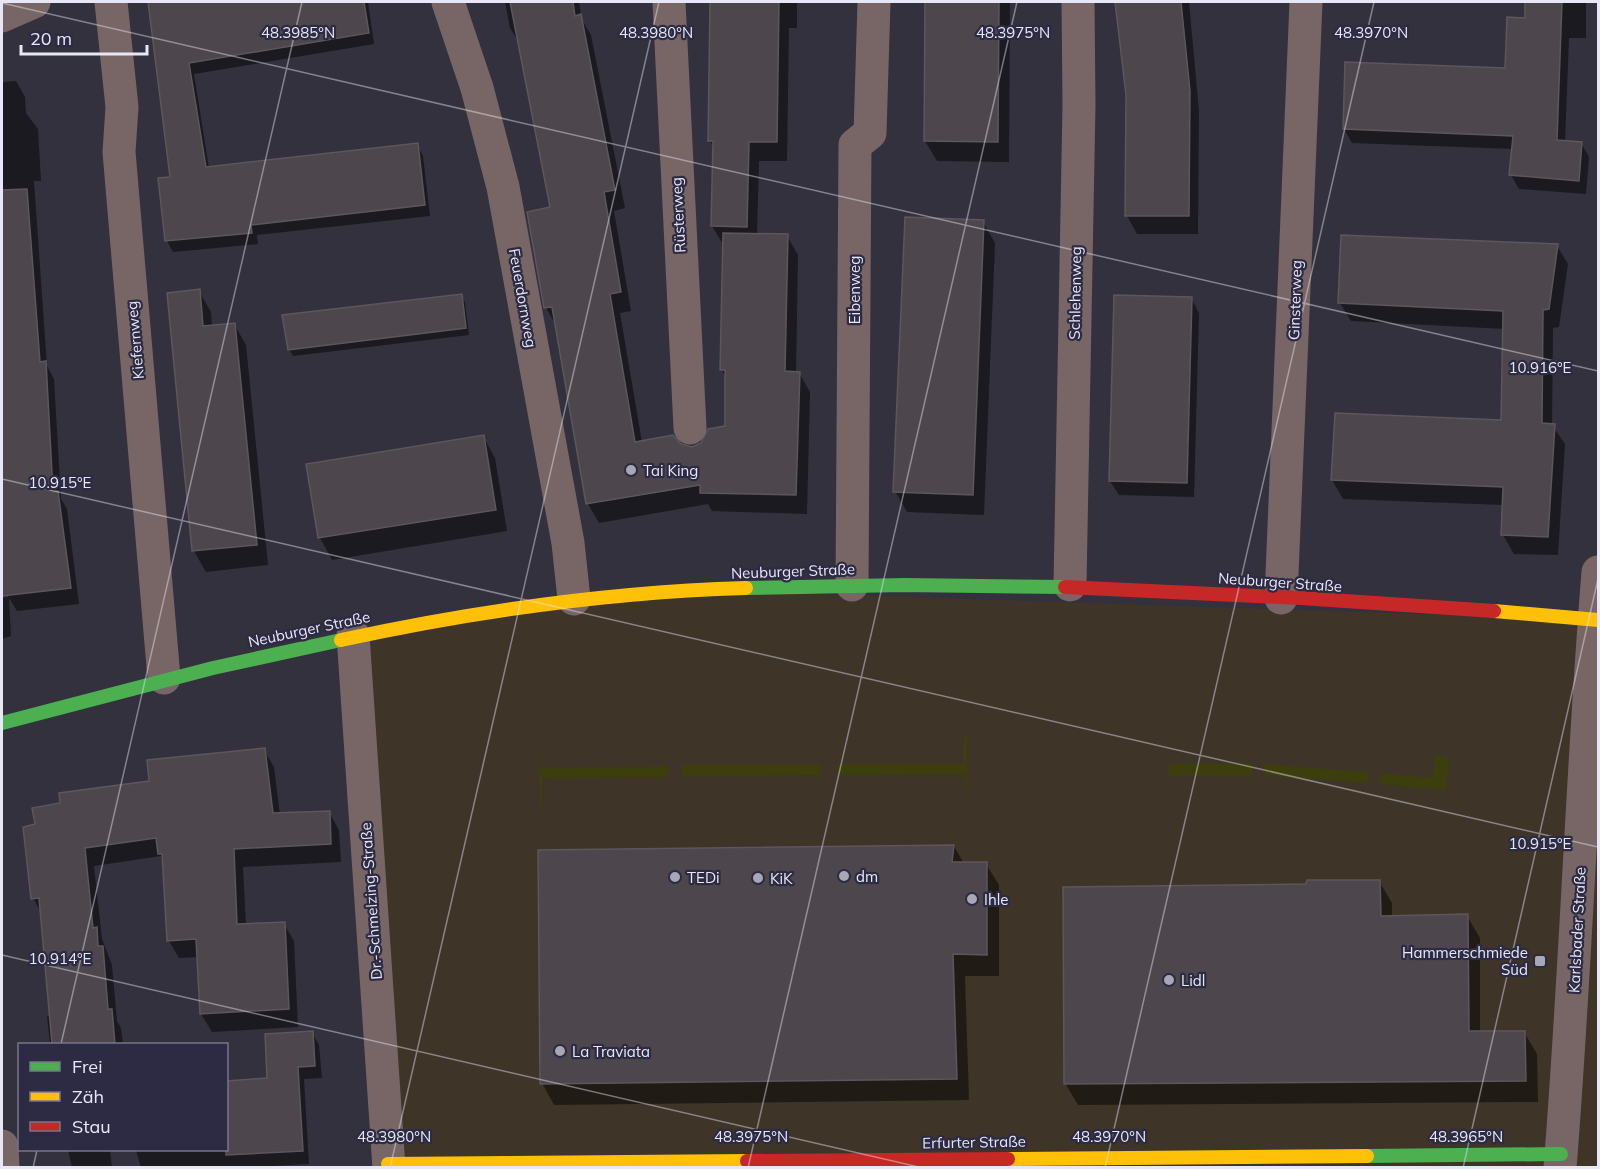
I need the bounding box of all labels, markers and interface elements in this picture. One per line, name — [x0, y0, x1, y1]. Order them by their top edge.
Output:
scale bar — [21, 18, 147, 56]
text: 48.3985°N — [261, 23, 335, 42]
text: 48.3980°N — [619, 23, 693, 42]
text: 48.3975°N — [976, 23, 1050, 42]
text: 48.3970°N — [1334, 23, 1408, 42]
text: 20 m — [30, 27, 72, 50]
street label: Rüsterweg — [667, 177, 689, 253]
street label: Schlehenweg — [1065, 246, 1085, 340]
street label: Feuerdornweg — [505, 247, 541, 349]
street label: Eibenweg — [845, 256, 864, 324]
street label: Ginsterweg — [1284, 260, 1306, 340]
street label: Kiefernweg — [122, 300, 148, 380]
text: 10.916°E — [1509, 358, 1572, 377]
place label: Tai King — [643, 461, 698, 480]
marker: Tai King — [624, 463, 638, 477]
text: 10.915°E — [29, 473, 92, 492]
street label: Neuburger Straße — [731, 559, 855, 583]
street label: Neuburger Straße — [1217, 568, 1343, 596]
street label: Neuburger Straße — [246, 607, 372, 651]
street label: Dr.-Schmelzing-Straße — [356, 822, 386, 980]
text: 10.915°E — [1509, 834, 1572, 853]
place label: dm — [856, 867, 878, 886]
street label: Karlsbader Straße — [1564, 867, 1590, 993]
place label: TEDi — [687, 868, 720, 887]
place label: KiK — [770, 869, 793, 888]
marker: dm — [837, 869, 851, 883]
marker: TEDi — [668, 870, 682, 884]
marker: KiK — [751, 871, 765, 885]
place label: Ihle — [984, 890, 1008, 909]
marker: Ihle — [965, 892, 979, 906]
place label: Hammerschmiede Süd — [1402, 943, 1528, 979]
text: 10.914°E — [29, 949, 92, 968]
marker: Hammerschmiede Süd — [1533, 954, 1547, 968]
place label: Lidl — [1181, 971, 1205, 990]
marker: Lidl — [1162, 973, 1176, 987]
place label: La Traviata — [572, 1042, 650, 1061]
legend — [18, 1043, 228, 1151]
marker: La Traviata — [553, 1044, 567, 1058]
text: Frei — [72, 1055, 102, 1078]
text: Zäh — [72, 1085, 104, 1108]
text: Stau — [72, 1115, 111, 1138]
text: 48.3980°N — [357, 1127, 431, 1146]
text: 48.3975°N — [714, 1127, 788, 1146]
text: 48.3970°N — [1072, 1127, 1146, 1146]
text: 48.3965°N — [1429, 1127, 1503, 1146]
street label: Erfurter Straße — [922, 1132, 1026, 1152]

